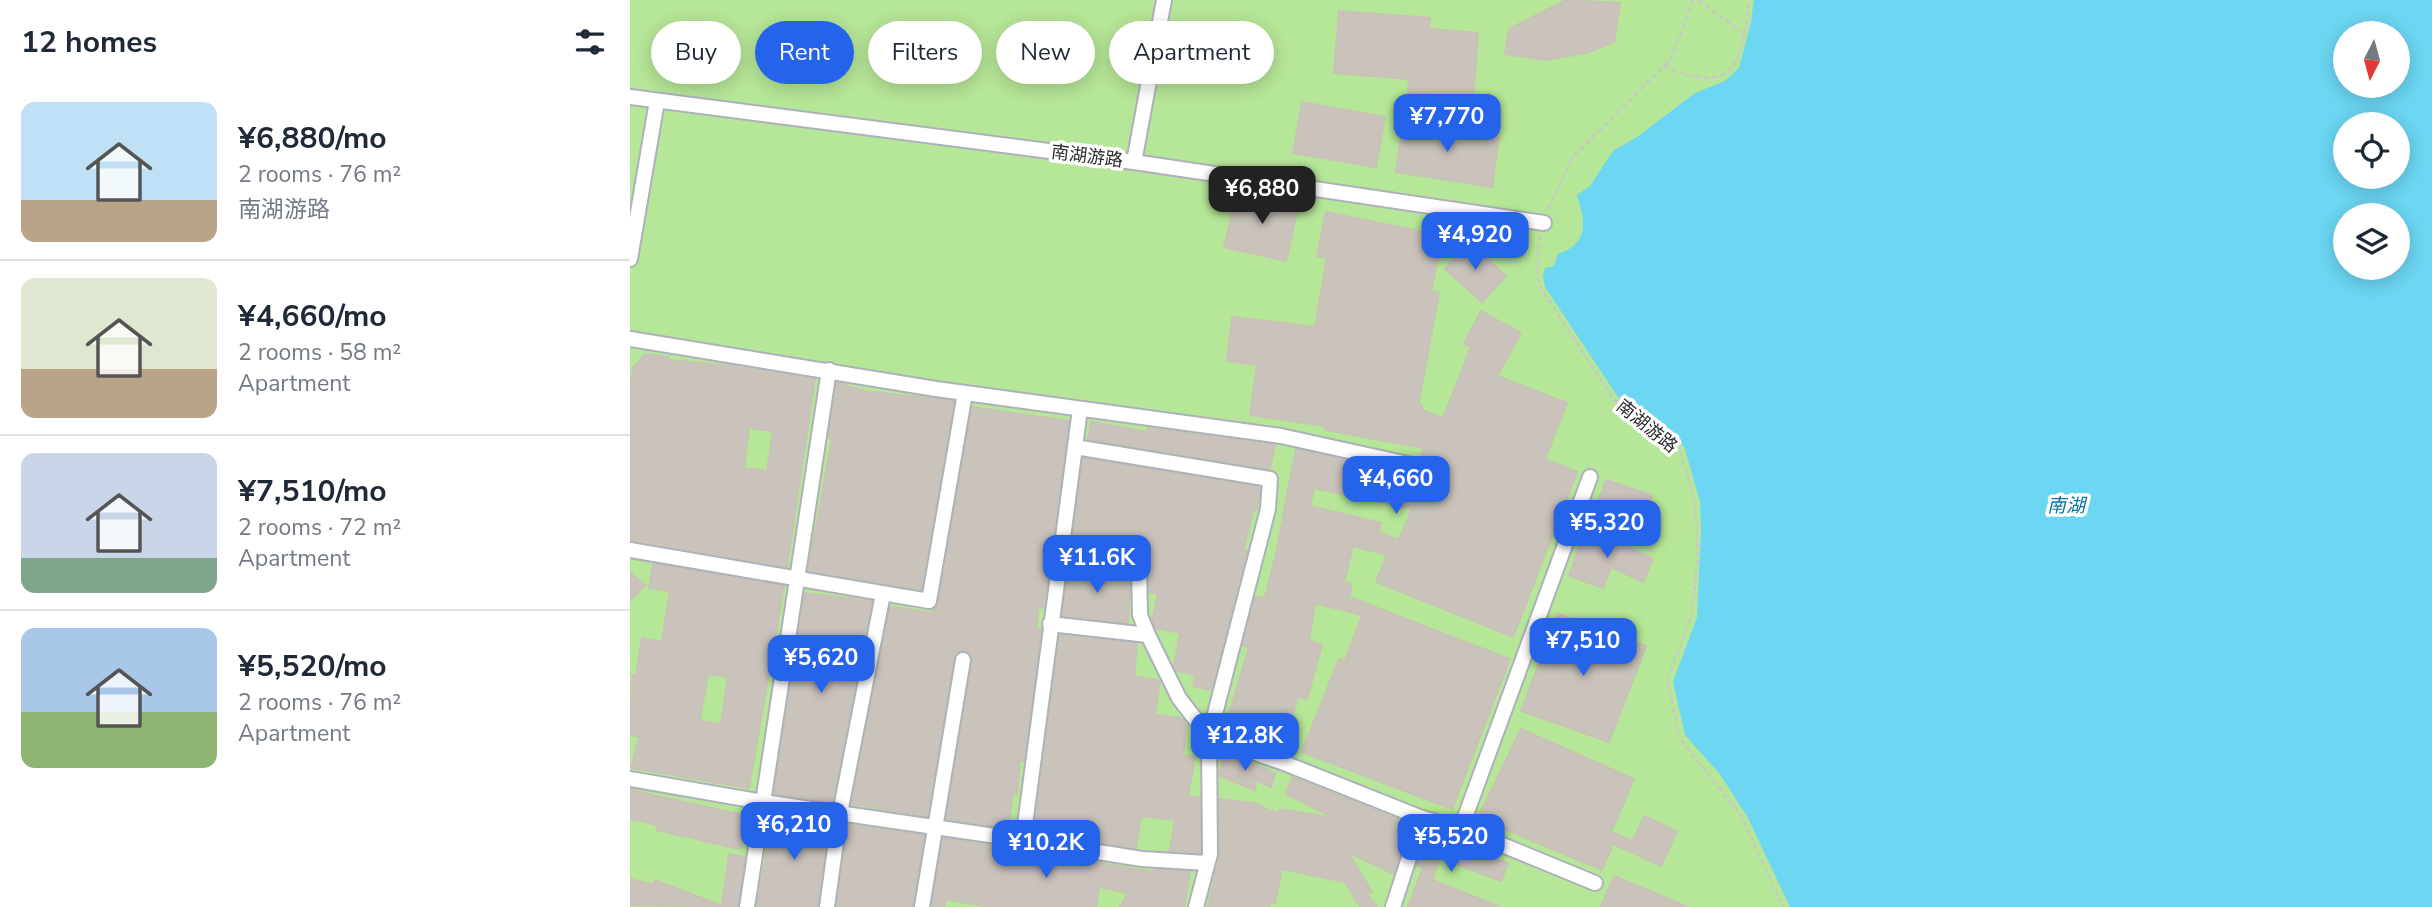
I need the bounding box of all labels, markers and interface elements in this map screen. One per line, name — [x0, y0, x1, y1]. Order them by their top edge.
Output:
chip: Buy — [651, 21, 741, 84]
chip: Rent — [755, 21, 854, 84]
chip: Filters — [868, 21, 982, 84]
chip: New — [996, 21, 1095, 84]
chip: Apartment — [1109, 21, 1274, 84]
north arrow — [2333, 21, 2410, 98]
map controls — [2333, 21, 2410, 280]
text: 12 homes — [21, 22, 157, 63]
icon: filters — [571, 23, 609, 61]
pin: ¥7,770 — [1390, 94, 1504, 154]
text: ¥7,770 — [1410, 101, 1484, 132]
button: locate — [2333, 112, 2410, 189]
text: ¥6,880/mo — [238, 118, 387, 159]
icon: home — [77, 130, 161, 214]
street label: 南湖游路 — [1050, 140, 1124, 172]
text: 2 rooms · 76 m² — [238, 159, 401, 190]
pin: ¥6,880 — [1205, 166, 1319, 226]
text: ¥6,880 — [1225, 173, 1299, 204]
text: 南湖游路 — [238, 194, 330, 225]
button: layers — [2333, 203, 2410, 280]
pin: ¥4,920 — [1418, 212, 1532, 272]
text: ¥4,920 — [1438, 219, 1512, 250]
text: ¥4,660/mo — [238, 296, 387, 337]
icon: home — [77, 306, 161, 390]
text: 2 rooms · 58 m² — [238, 337, 401, 368]
text: Apartment — [238, 368, 350, 399]
street label: 南湖游路 — [1611, 394, 1683, 458]
pin: ¥4,660 — [1339, 456, 1453, 516]
text: ¥4,660 — [1359, 463, 1433, 494]
text: ¥7,510/mo — [238, 471, 387, 512]
icon: home — [77, 481, 161, 565]
water label: 南湖 — [2047, 493, 2088, 519]
pin: ¥5,320 — [1550, 500, 1664, 560]
text: ¥5,320 — [1570, 507, 1644, 538]
text: 2 rooms · 72 m² — [238, 512, 401, 543]
pin: ¥11.6K — [1040, 536, 1154, 595]
text: ¥11.6K — [1059, 542, 1135, 573]
text: Apartment — [238, 543, 350, 574]
pin: ¥7,510 — [1526, 618, 1640, 678]
text: ¥7,510 — [1546, 625, 1620, 656]
pin: ¥5,620 — [764, 636, 878, 695]
text: ¥5,620 — [784, 642, 858, 673]
text: ¥5,520/mo — [238, 646, 387, 687]
icon: home — [77, 656, 161, 740]
text: 2 rooms · 76 m² — [238, 687, 401, 718]
pin: ¥12.8K — [1188, 714, 1302, 773]
text: Apartment — [238, 718, 350, 749]
text: ¥12.8K — [1207, 720, 1283, 751]
pin: ¥6,210 — [737, 802, 851, 862]
text: ¥6,210 — [757, 809, 831, 840]
pin: ¥5,520 — [1394, 814, 1508, 874]
pin: ¥10.2K — [989, 820, 1103, 880]
text: ¥5,520 — [1414, 821, 1488, 852]
text: ¥10.2K — [1008, 827, 1084, 858]

